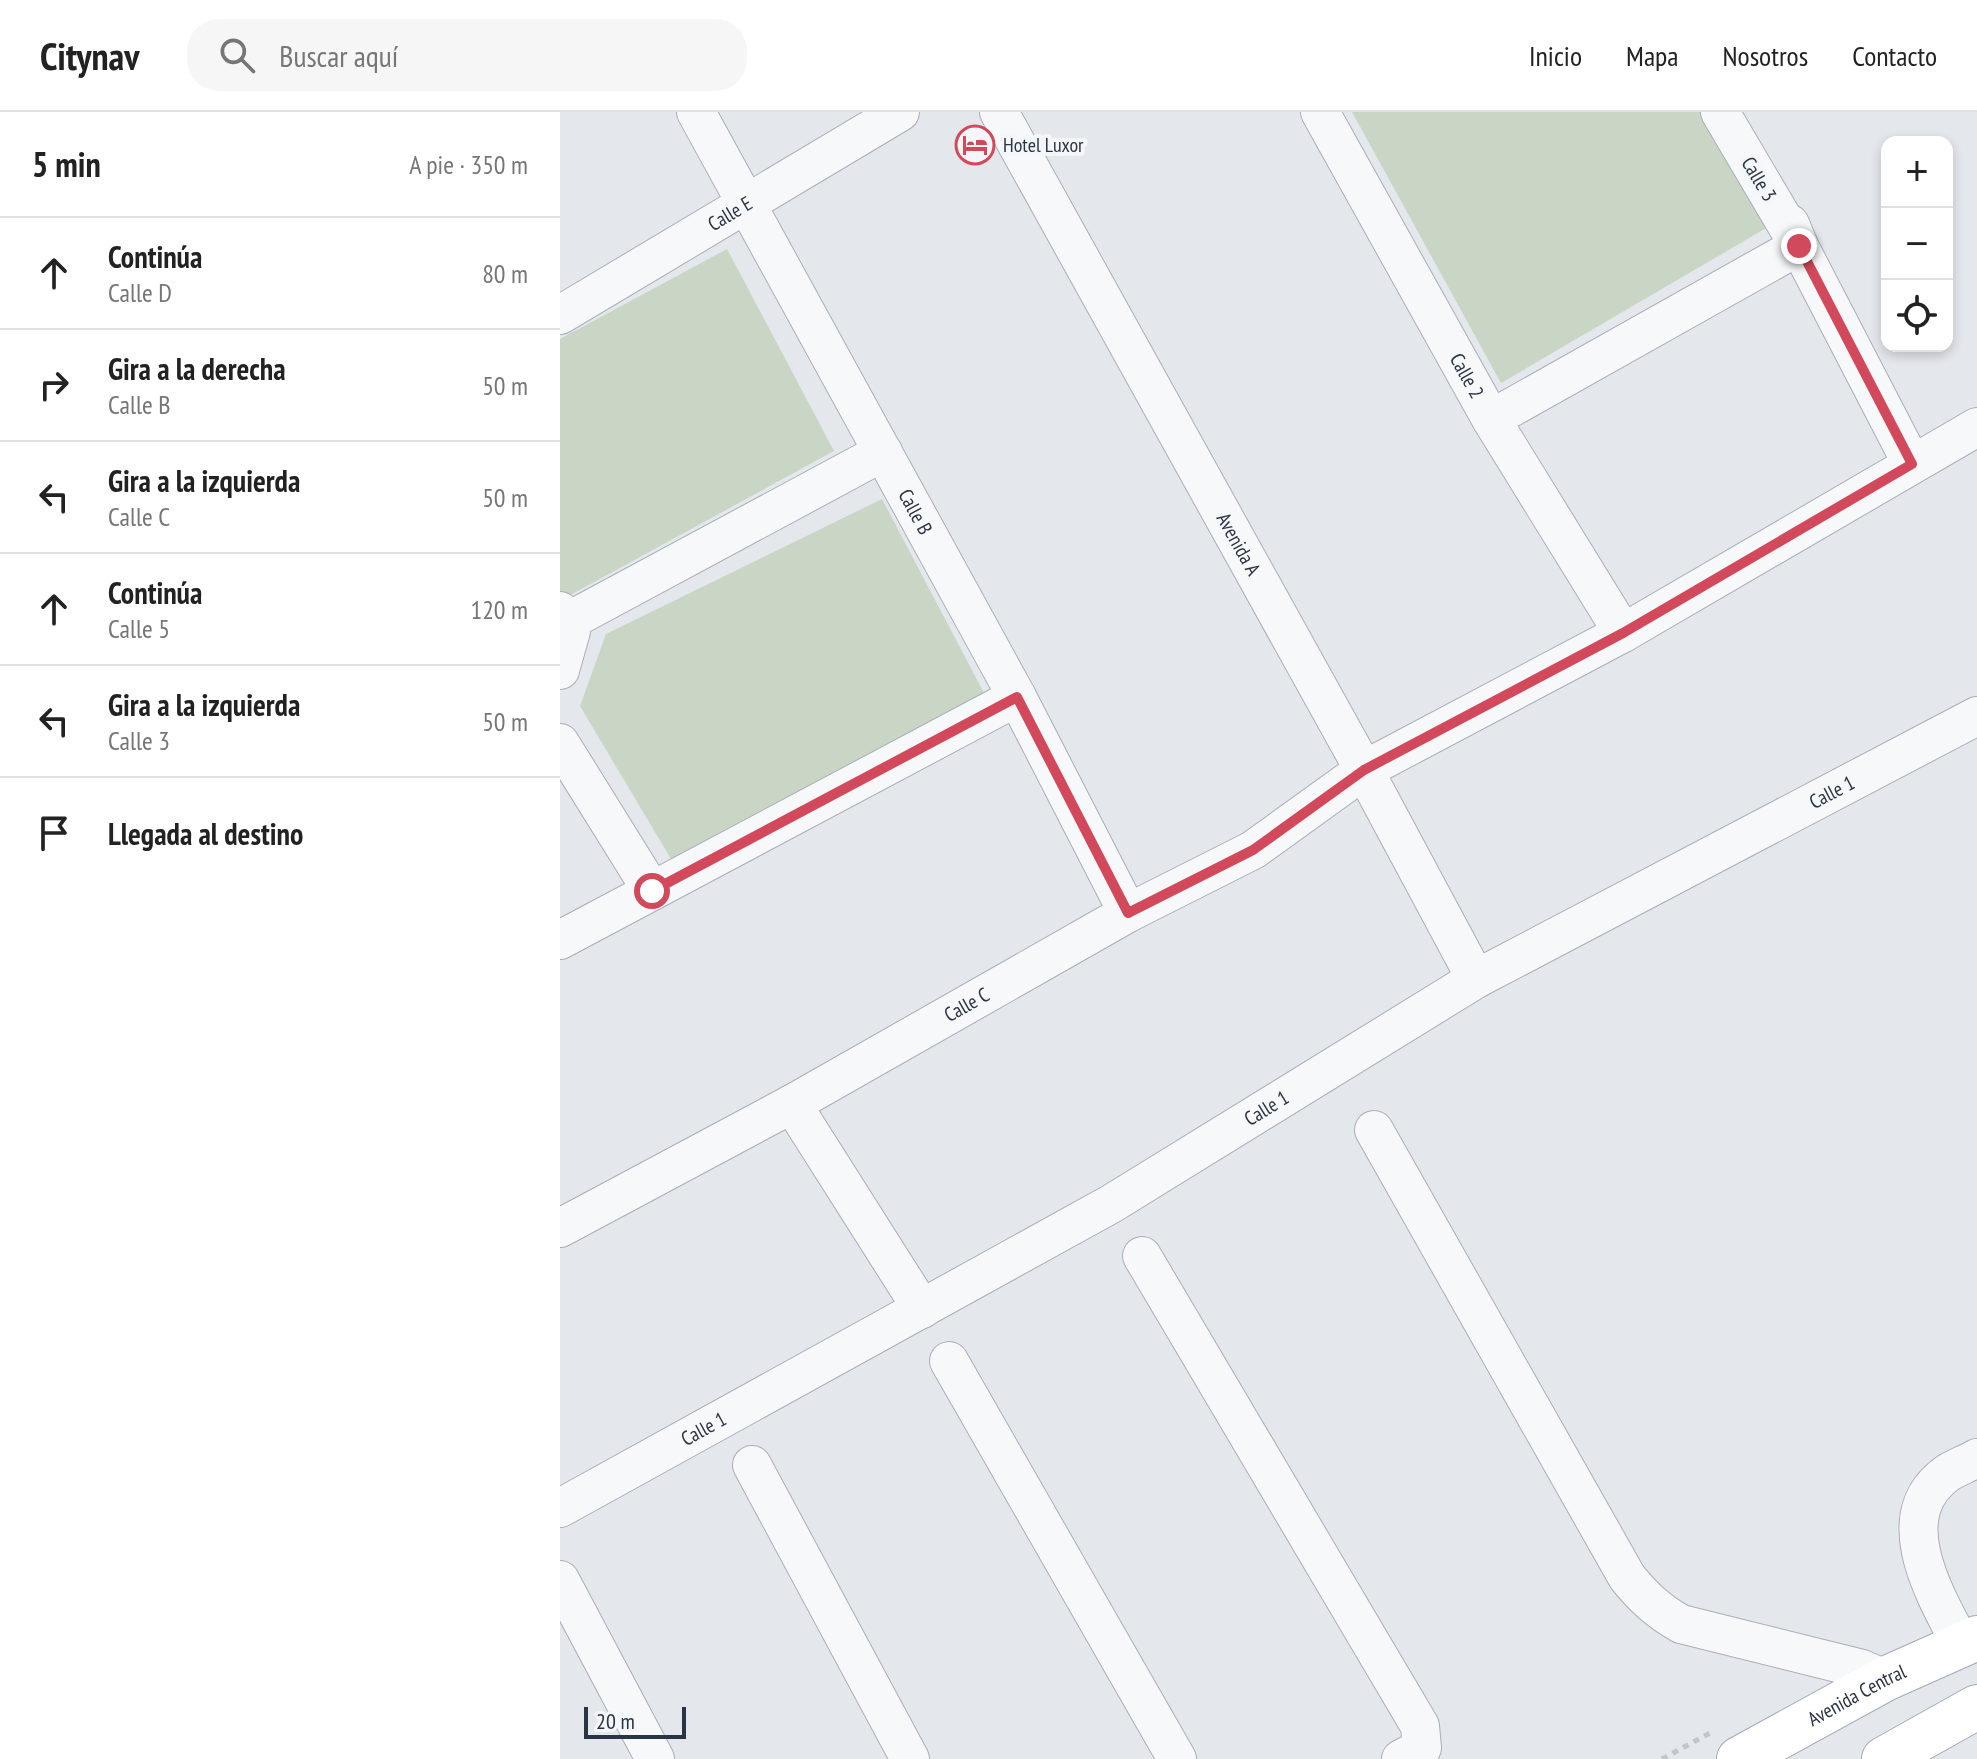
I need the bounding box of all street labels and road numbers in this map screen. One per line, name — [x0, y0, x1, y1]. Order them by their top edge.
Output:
street label: Calle 3 — [1736, 152, 1782, 206]
street label: Calle E — [703, 190, 757, 237]
street label: Calle 2 — [1444, 349, 1490, 403]
street label: Calle B — [892, 484, 938, 539]
street label: Avenida A — [1211, 508, 1267, 580]
street label: Calle 1 — [1805, 770, 1859, 815]
street label: Calle C — [939, 982, 994, 1028]
street label: Calle 1 — [1239, 1085, 1294, 1132]
street label: Calle 1 — [676, 1406, 731, 1452]
street label: Avenida Central — [1803, 1658, 1910, 1732]

